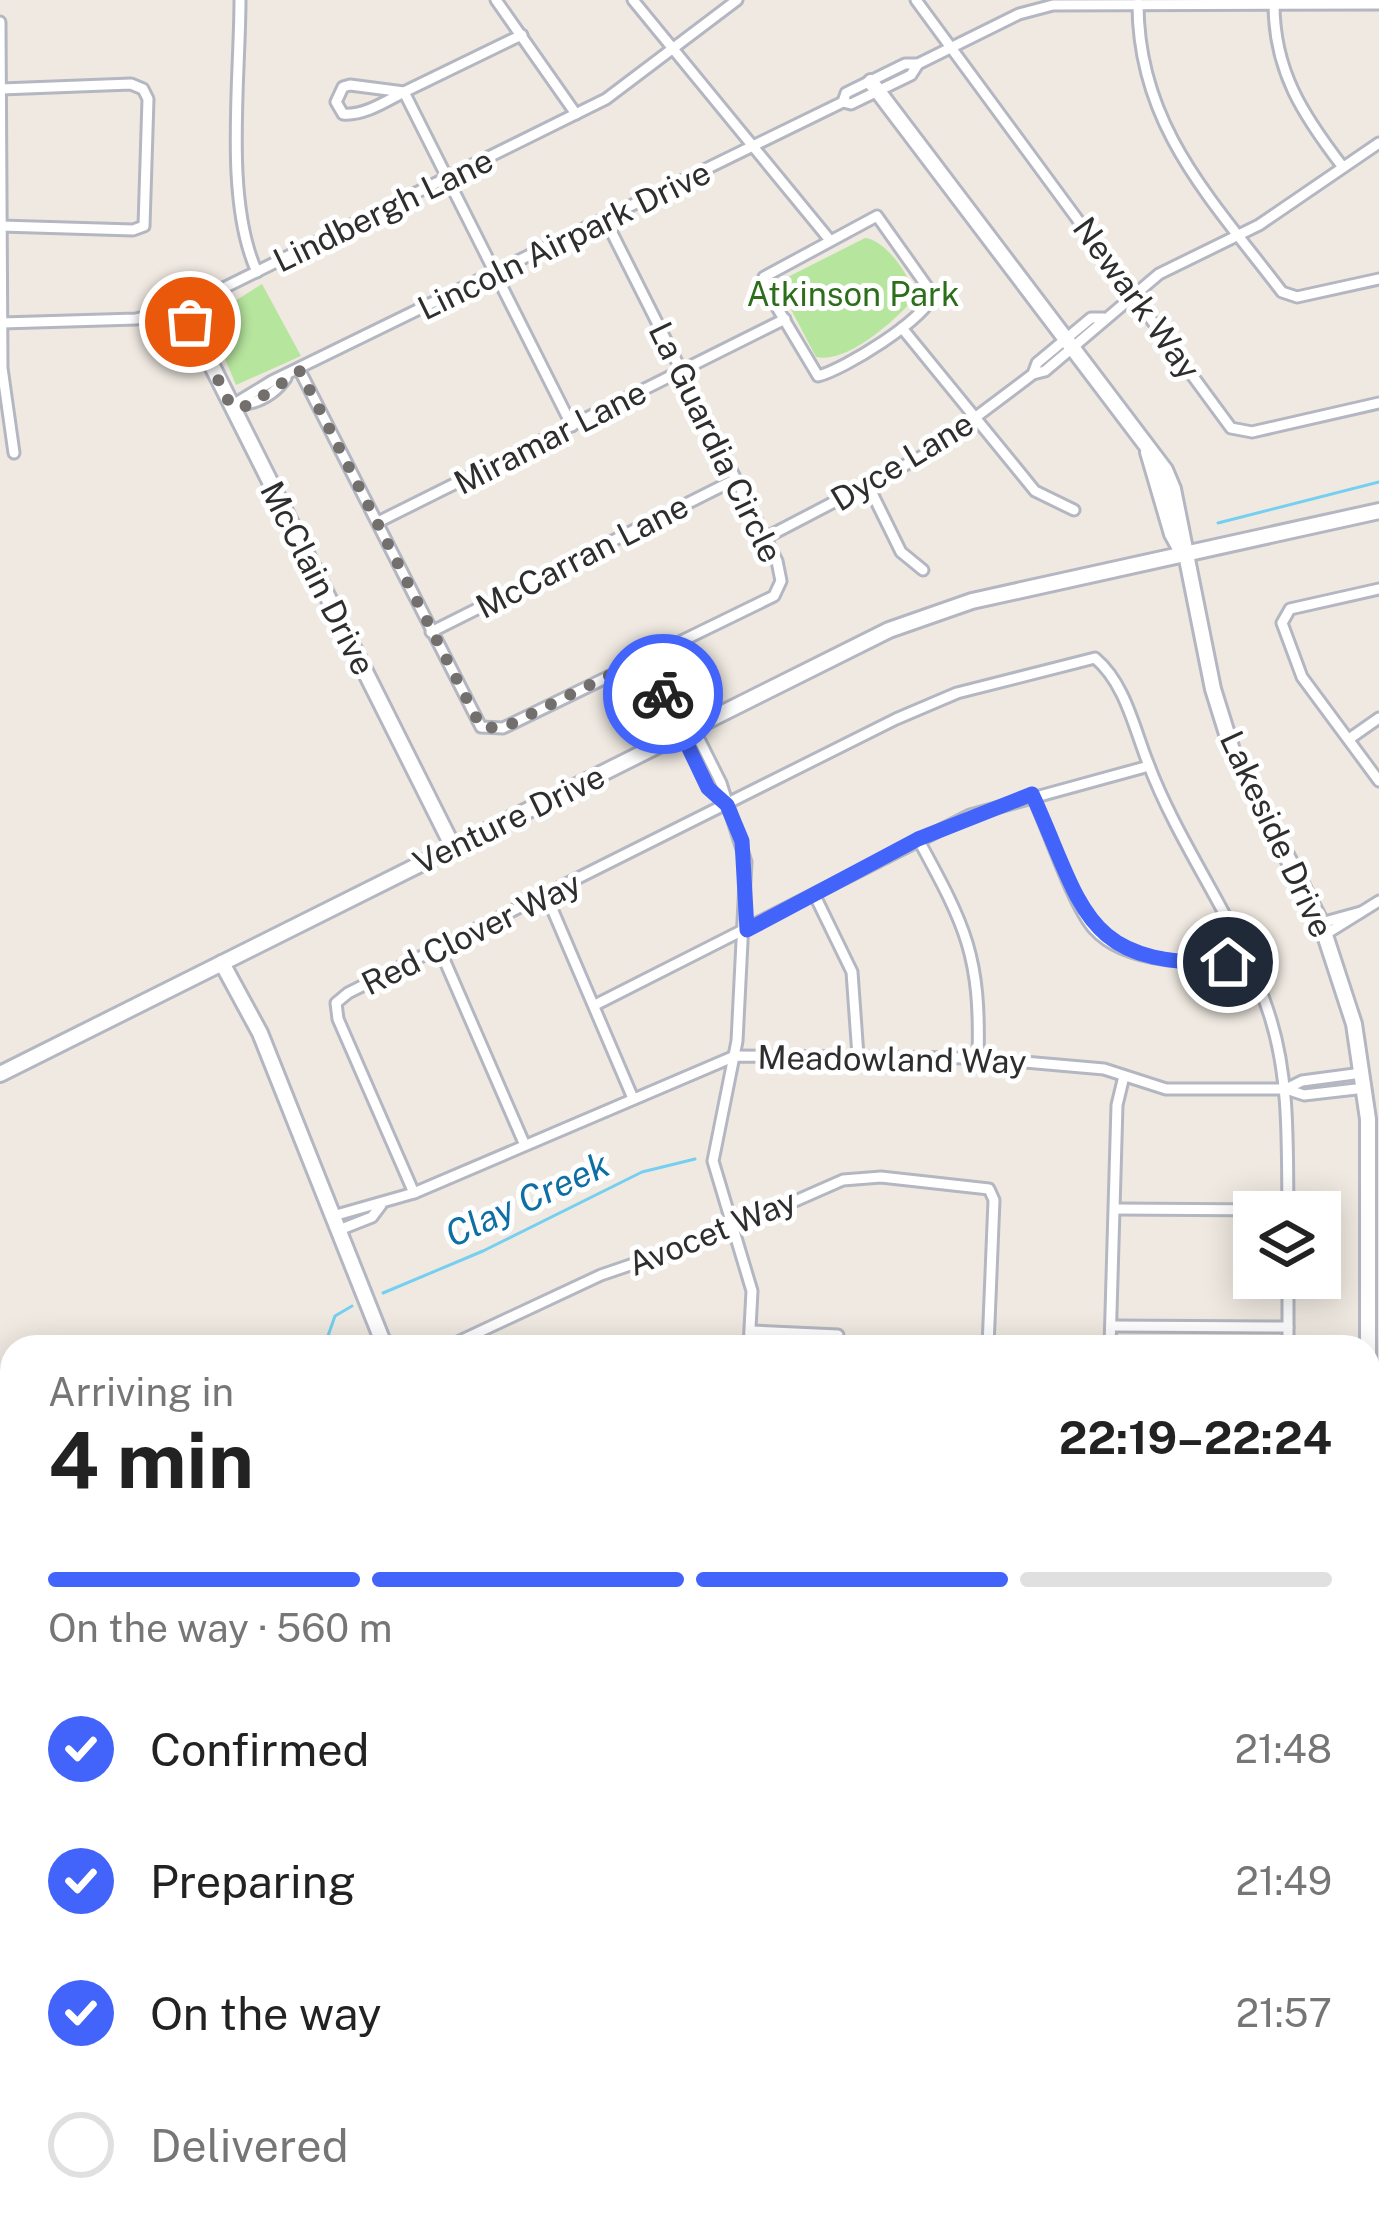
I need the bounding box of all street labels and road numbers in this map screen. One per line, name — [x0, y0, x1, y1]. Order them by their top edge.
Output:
street label: Lindbergh Lane — [267, 140, 499, 280]
street label: Lincoln Airpark Drive — [412, 153, 716, 327]
street label: Newark Way — [1066, 210, 1208, 386]
street label: La Guardia Circle — [641, 316, 791, 568]
street label: Miramar Lane — [448, 372, 652, 502]
street label: Dyce Lane — [824, 404, 980, 518]
street label: McClain Drive — [253, 475, 383, 681]
street label: McCarran Lane — [470, 486, 694, 626]
street label: Lakeside Drive — [1213, 725, 1341, 943]
street label: Venture Drive — [407, 756, 611, 882]
street label: Red Clover Way — [355, 864, 587, 1002]
street label: Meadowland Way — [757, 1038, 1027, 1080]
street label: Avocet Way — [623, 1181, 801, 1283]

